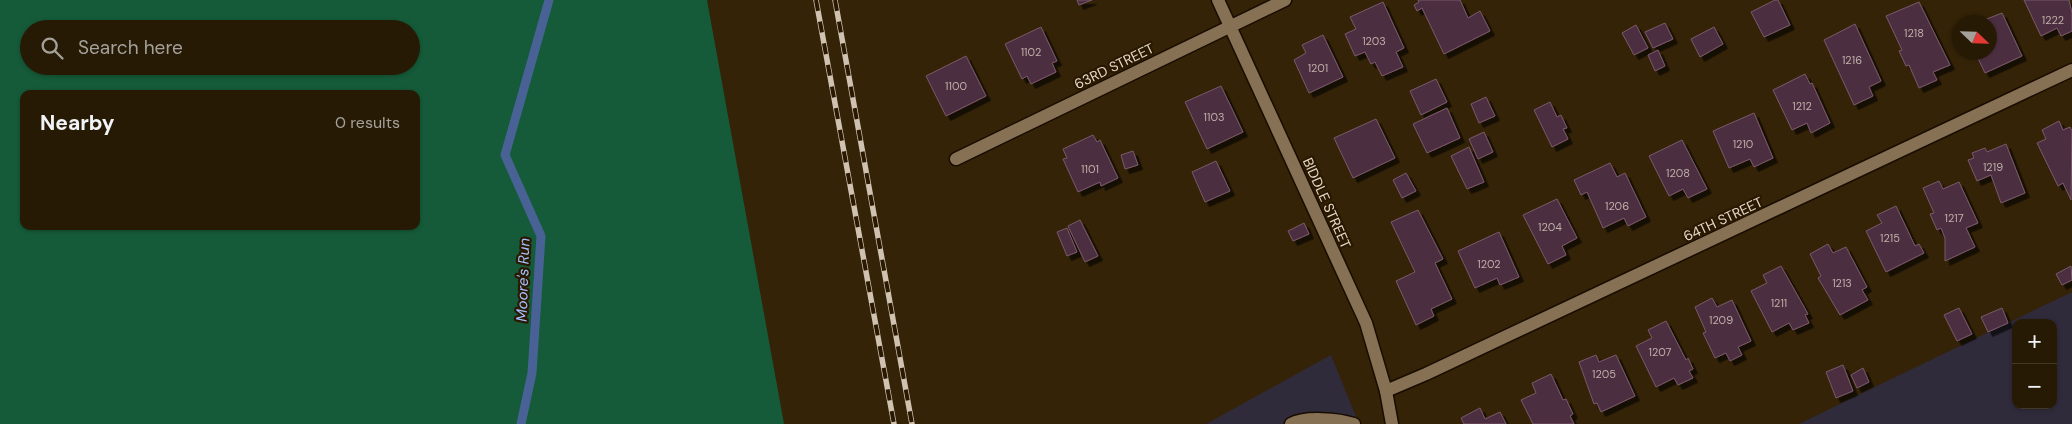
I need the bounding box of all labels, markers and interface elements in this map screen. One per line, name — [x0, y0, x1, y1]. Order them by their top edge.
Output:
house number: 1222 — [2042, 13, 2064, 27]
north arrow — [1952, 15, 1997, 60]
search box — [20, 20, 420, 75]
house number: 1218 — [1904, 26, 1924, 40]
icon: search — [38, 34, 66, 62]
house number: 1203 — [1362, 34, 1386, 48]
text: Search here — [78, 35, 183, 60]
street label: 63RD STREET — [1071, 39, 1157, 93]
house number: 1102 — [1021, 45, 1041, 59]
house number: 1216 — [1842, 53, 1862, 67]
house number: 1201 — [1308, 61, 1328, 75]
house number: 1100 — [945, 79, 967, 93]
house number: 1212 — [1792, 99, 1812, 113]
text: Nearby — [40, 109, 114, 137]
house number: 1103 — [1204, 110, 1224, 124]
text: 0 results — [335, 112, 400, 133]
house number: 1210 — [1733, 137, 1753, 151]
street label: BIDDLE STREET — [1299, 155, 1355, 251]
house number: 1219 — [1983, 160, 2003, 174]
house number: 1101 — [1081, 162, 1099, 176]
house number: 1208 — [1666, 166, 1690, 180]
street label: 64TH STREET — [1680, 193, 1766, 245]
house number: 1206 — [1605, 199, 1629, 213]
house number: 1217 — [1944, 211, 1964, 225]
house number: 1204 — [1538, 220, 1562, 234]
house number: 1215 — [1880, 231, 1900, 245]
water label: Moore's Run — [512, 237, 534, 322]
house number: 1202 — [1477, 257, 1501, 271]
house number: 1213 — [1832, 276, 1852, 290]
house number: 1211 — [1771, 296, 1787, 310]
house number: 1209 — [1709, 313, 1733, 327]
map controls — [2012, 319, 2057, 409]
button: + — [2012, 319, 2057, 364]
house number: 1207 — [1649, 345, 1672, 359]
button: − — [2012, 364, 2057, 409]
house number: 1205 — [1592, 367, 1616, 381]

